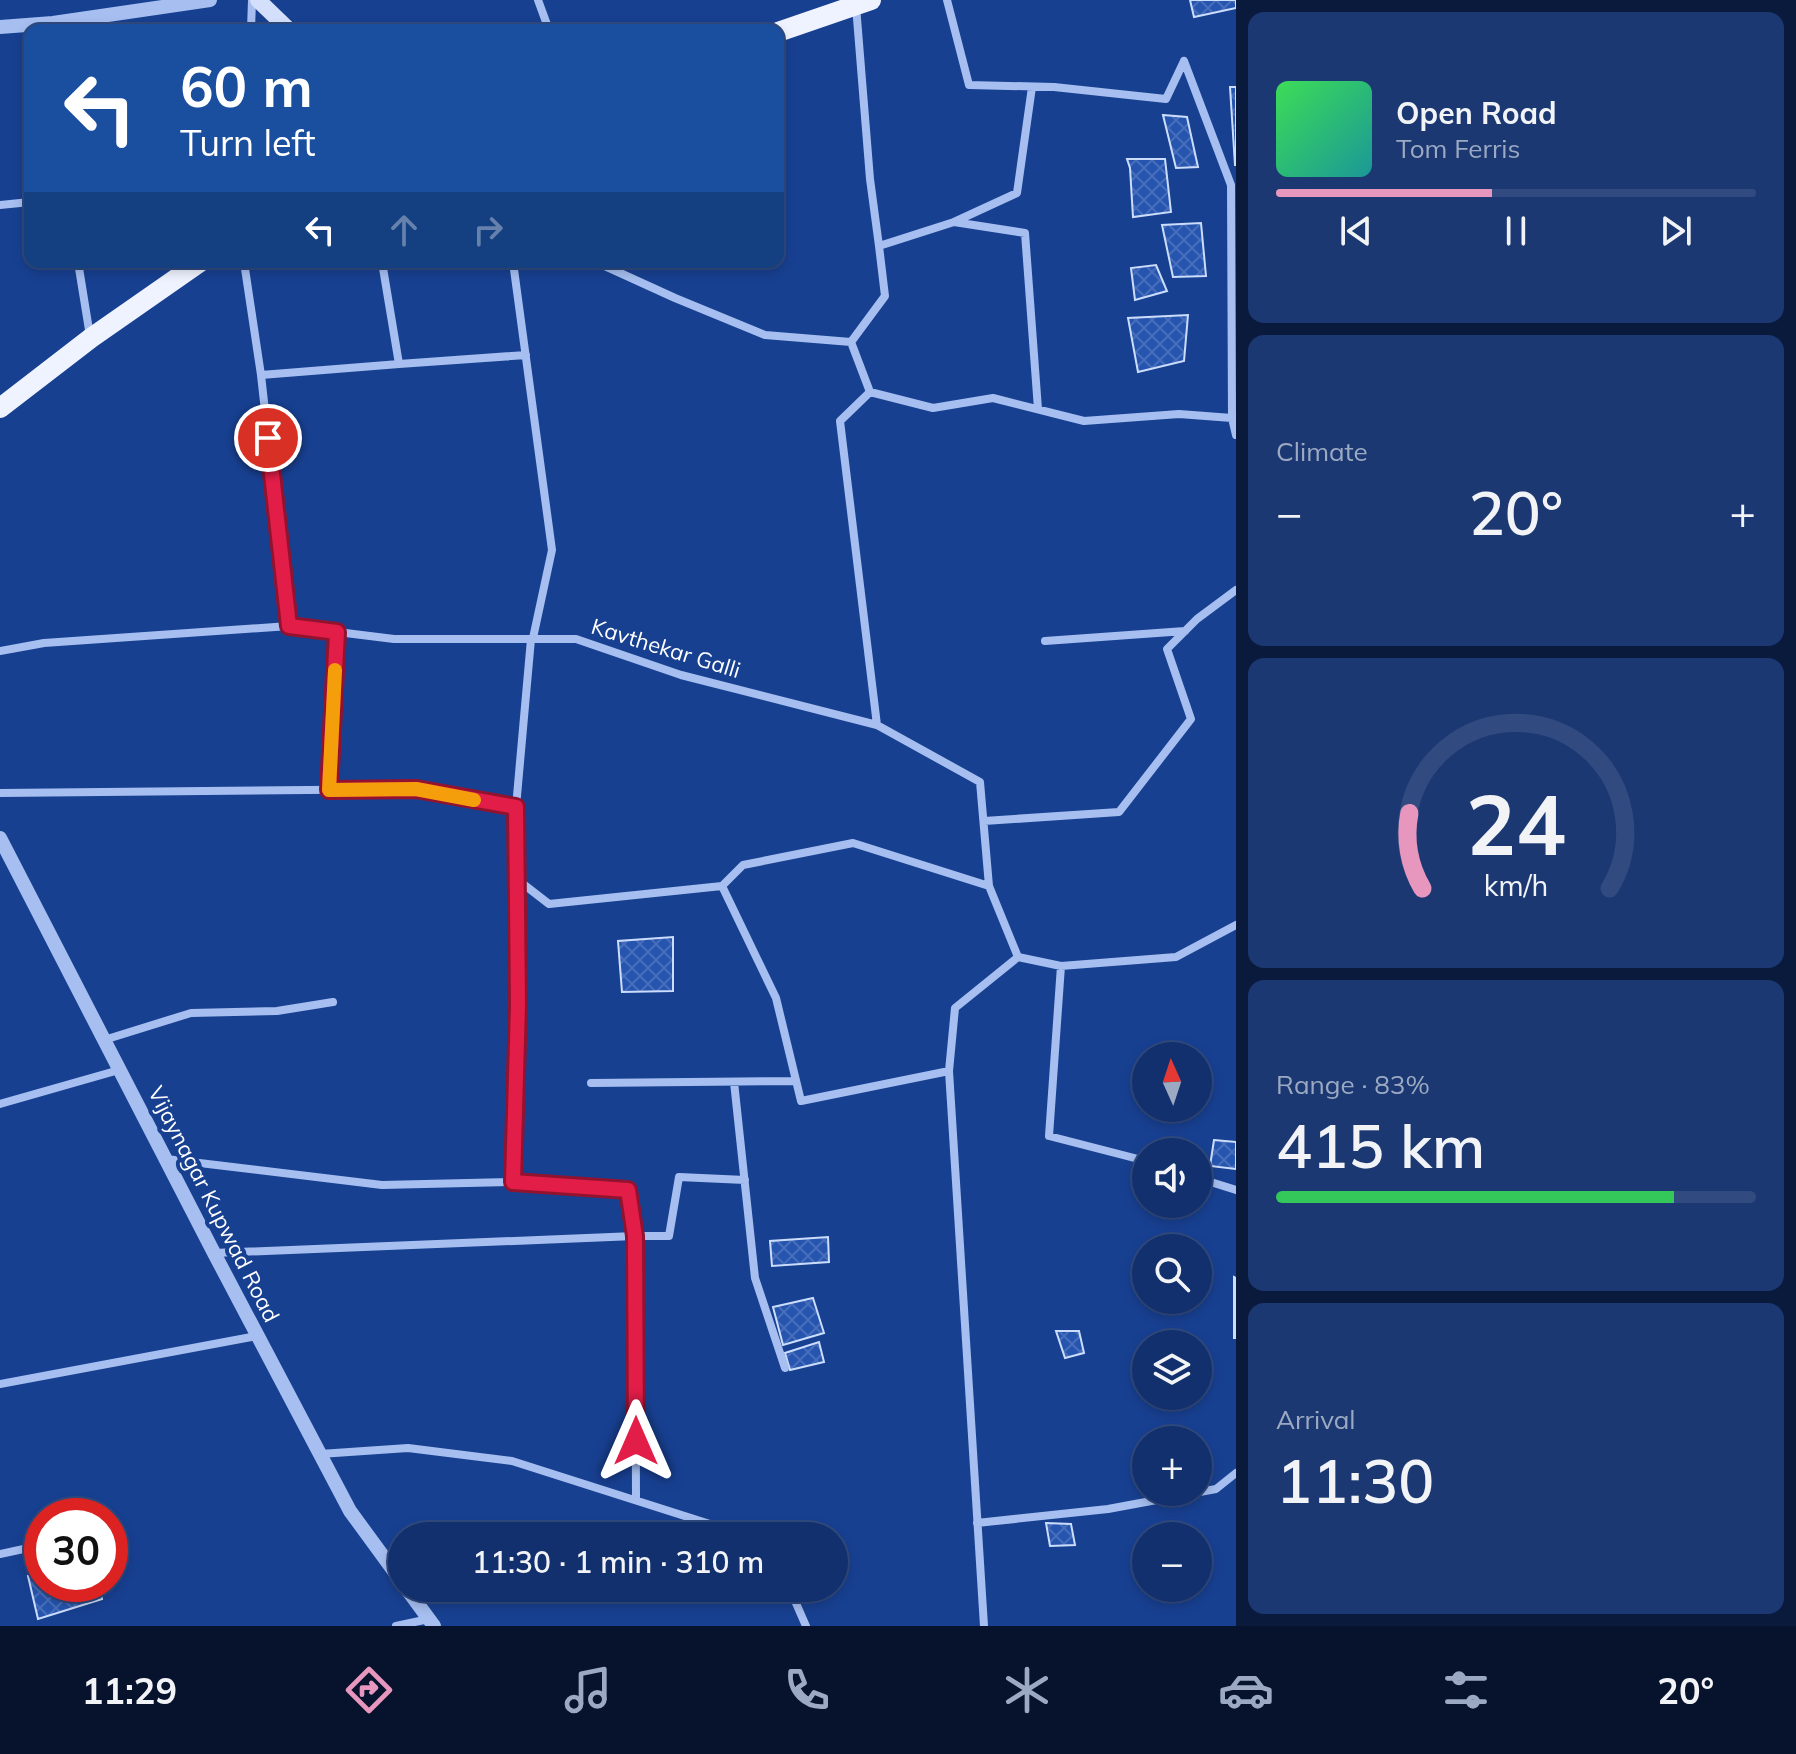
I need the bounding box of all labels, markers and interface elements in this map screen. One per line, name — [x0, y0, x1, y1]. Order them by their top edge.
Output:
text: 60 m — [180, 51, 313, 121]
icon: left — [48, 56, 152, 160]
text: Open Road — [1396, 94, 1557, 132]
text: Turn left — [180, 120, 316, 165]
text: Tom Ferris — [1396, 132, 1520, 165]
icon: left — [298, 208, 342, 252]
icon: ahead — [382, 208, 426, 252]
icon: right — [466, 208, 510, 252]
icon: previous — [1334, 209, 1378, 253]
icon: pause — [1494, 209, 1538, 253]
icon: next — [1654, 209, 1698, 253]
pin — [234, 404, 302, 472]
icon: arrive — [246, 416, 290, 460]
text: Climate — [1276, 435, 1368, 468]
text: 20° — [1469, 475, 1563, 550]
text: − — [1276, 485, 1302, 540]
text: + — [1730, 485, 1756, 540]
street label: Kavthekar Galli — [588, 612, 744, 684]
text: 24 — [1466, 771, 1566, 876]
text: km/h — [1484, 867, 1548, 903]
north arrow — [1132, 1042, 1212, 1122]
map controls — [1132, 1042, 1212, 1602]
text: Range · 83% — [1276, 1068, 1430, 1101]
street label: Vijaynagar Kupwad Road — [142, 1081, 286, 1327]
text: 415 km — [1276, 1108, 1485, 1183]
button: sound — [1132, 1138, 1212, 1218]
button: search — [1132, 1234, 1212, 1314]
button: layers — [1132, 1330, 1212, 1410]
position arrow — [594, 1399, 678, 1483]
text: Arrival — [1276, 1403, 1356, 1436]
button: + — [1132, 1426, 1212, 1506]
text: 11:30 — [1276, 1443, 1434, 1518]
speed limit sign: 30 — [24, 1498, 128, 1602]
button: − — [1132, 1522, 1212, 1602]
text: 11:30 · 1 min · 310 m — [472, 1543, 764, 1581]
icon: directions — [341, 1662, 397, 1718]
icon: music — [560, 1662, 616, 1718]
icon: phone — [779, 1662, 835, 1718]
icon: climate — [999, 1662, 1055, 1718]
icon: car — [1218, 1662, 1274, 1718]
icon: filters — [1438, 1662, 1494, 1718]
text: 11:29 — [82, 1668, 177, 1713]
text: 20° — [1657, 1668, 1714, 1713]

